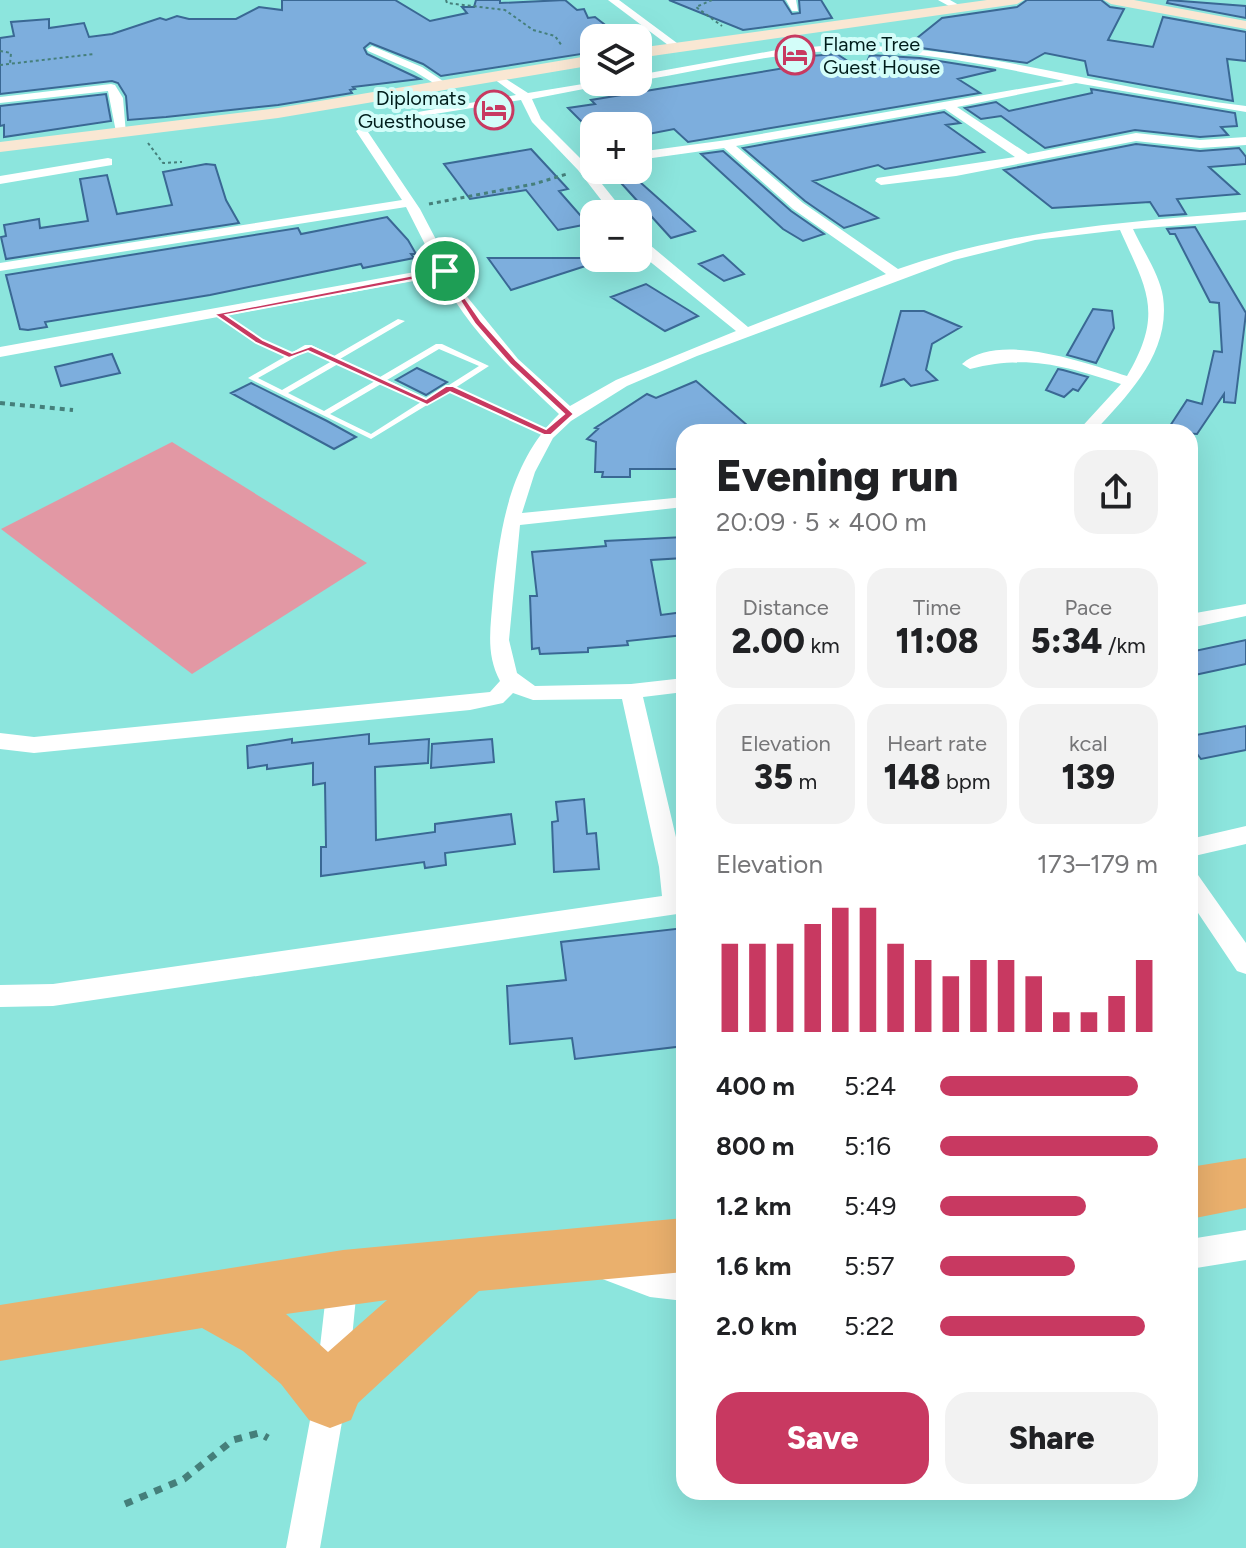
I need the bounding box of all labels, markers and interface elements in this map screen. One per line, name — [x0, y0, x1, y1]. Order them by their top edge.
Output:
map controls — [580, 24, 652, 272]
button: layers — [580, 24, 652, 96]
place label: Flame Tree Guest House — [823, 32, 940, 79]
hotel icon: Flame Tree Guest House — [774, 34, 816, 76]
place label: Diplomats Guesthouse — [358, 86, 466, 133]
hotel icon: Diplomats Guesthouse — [473, 89, 515, 131]
button: + — [580, 112, 652, 184]
button: − — [580, 200, 652, 272]
pin — [411, 237, 479, 305]
icon: arrive — [423, 249, 467, 293]
text: Evening run — [716, 449, 958, 502]
button: share — [1074, 450, 1158, 534]
text: 20:09 · 5 × 400 m — [716, 506, 927, 538]
text: Distance — [743, 594, 829, 621]
text: Time — [913, 594, 961, 621]
text: Pace — [1064, 594, 1112, 621]
text: 2.00 — [732, 621, 805, 662]
text: 11:08 — [896, 621, 978, 662]
text: 5:34 — [1031, 621, 1102, 662]
text: km — [805, 632, 840, 659]
text: /km — [1102, 632, 1146, 659]
text: Elevation — [740, 730, 831, 757]
text: Heart rate — [887, 730, 987, 757]
text: kcal — [1069, 730, 1108, 757]
text: 35 — [754, 757, 793, 798]
text: 148 — [883, 757, 940, 798]
text: 139 — [1062, 757, 1115, 798]
text: m — [793, 768, 817, 795]
text: bpm — [940, 768, 991, 795]
text: Elevation — [716, 848, 823, 880]
text: 173–179 m — [1037, 848, 1158, 880]
text: 400 m — [716, 1070, 795, 1102]
text: 5:24 — [844, 1070, 896, 1102]
text: 800 m — [716, 1130, 794, 1162]
text: 5:16 — [844, 1130, 891, 1162]
text: 1.2 km — [716, 1190, 791, 1222]
text: 5:49 — [844, 1190, 896, 1222]
text: 1.6 km — [716, 1250, 791, 1282]
text: 5:57 — [844, 1250, 894, 1282]
text: 2.0 km — [716, 1310, 797, 1342]
text: 5:22 — [844, 1310, 895, 1342]
button: Save — [716, 1392, 929, 1484]
button: Share — [945, 1392, 1158, 1484]

